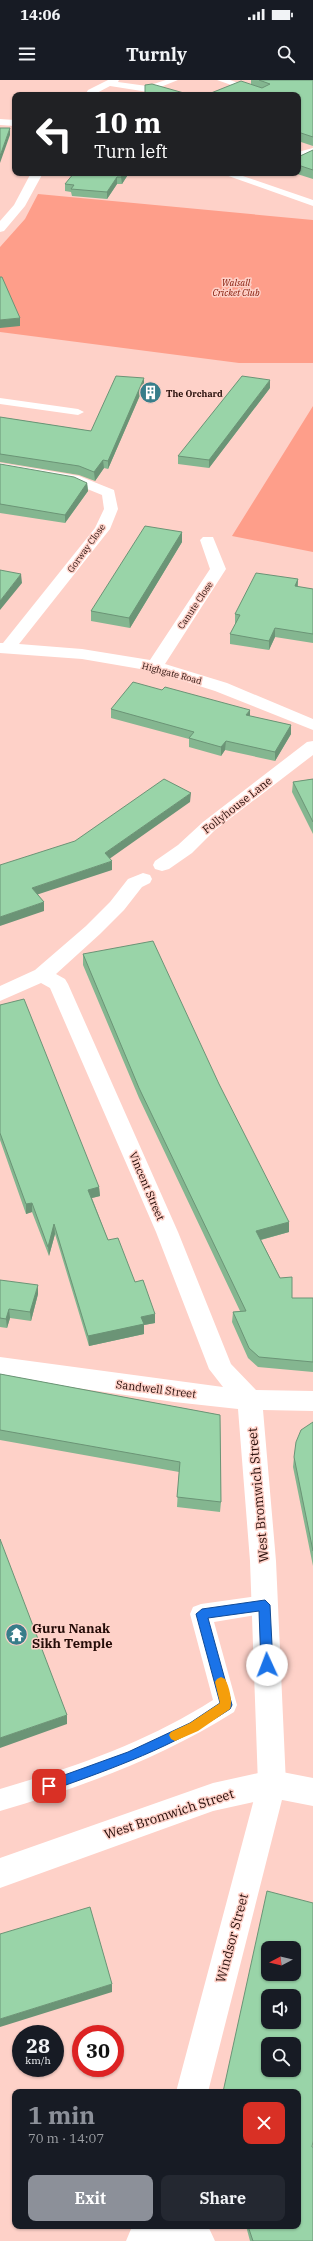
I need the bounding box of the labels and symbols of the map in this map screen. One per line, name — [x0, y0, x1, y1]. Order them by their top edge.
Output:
park label: Walsall Cricket Club — [212, 277, 260, 298]
building icon: The Orchard — [137, 380, 163, 406]
place label: The Orchard — [166, 388, 223, 399]
street label: Gorway Close — [65, 521, 107, 574]
street label: Canute Close — [175, 579, 215, 631]
street label: Highgate Road — [141, 660, 204, 686]
street label: Follyhouse Lane — [199, 773, 275, 836]
street label: Vincent Street — [126, 1149, 168, 1223]
street label: Sandwell Street — [115, 1377, 197, 1401]
street label: West Bromwich Street — [244, 1426, 272, 1563]
place label: Guru Nanak Sikh Temple — [32, 1620, 113, 1652]
temple icon: Guru Nanak Sikh Temple — [4, 1622, 30, 1648]
position arrow — [246, 1644, 288, 1686]
pin — [32, 1769, 66, 1803]
street label: West Bromwich Street — [102, 1785, 236, 1843]
street label: Windsor Street — [212, 1891, 252, 1984]
north arrow — [261, 1941, 301, 1981]
speed limit sign: 30 — [72, 2025, 124, 2077]

